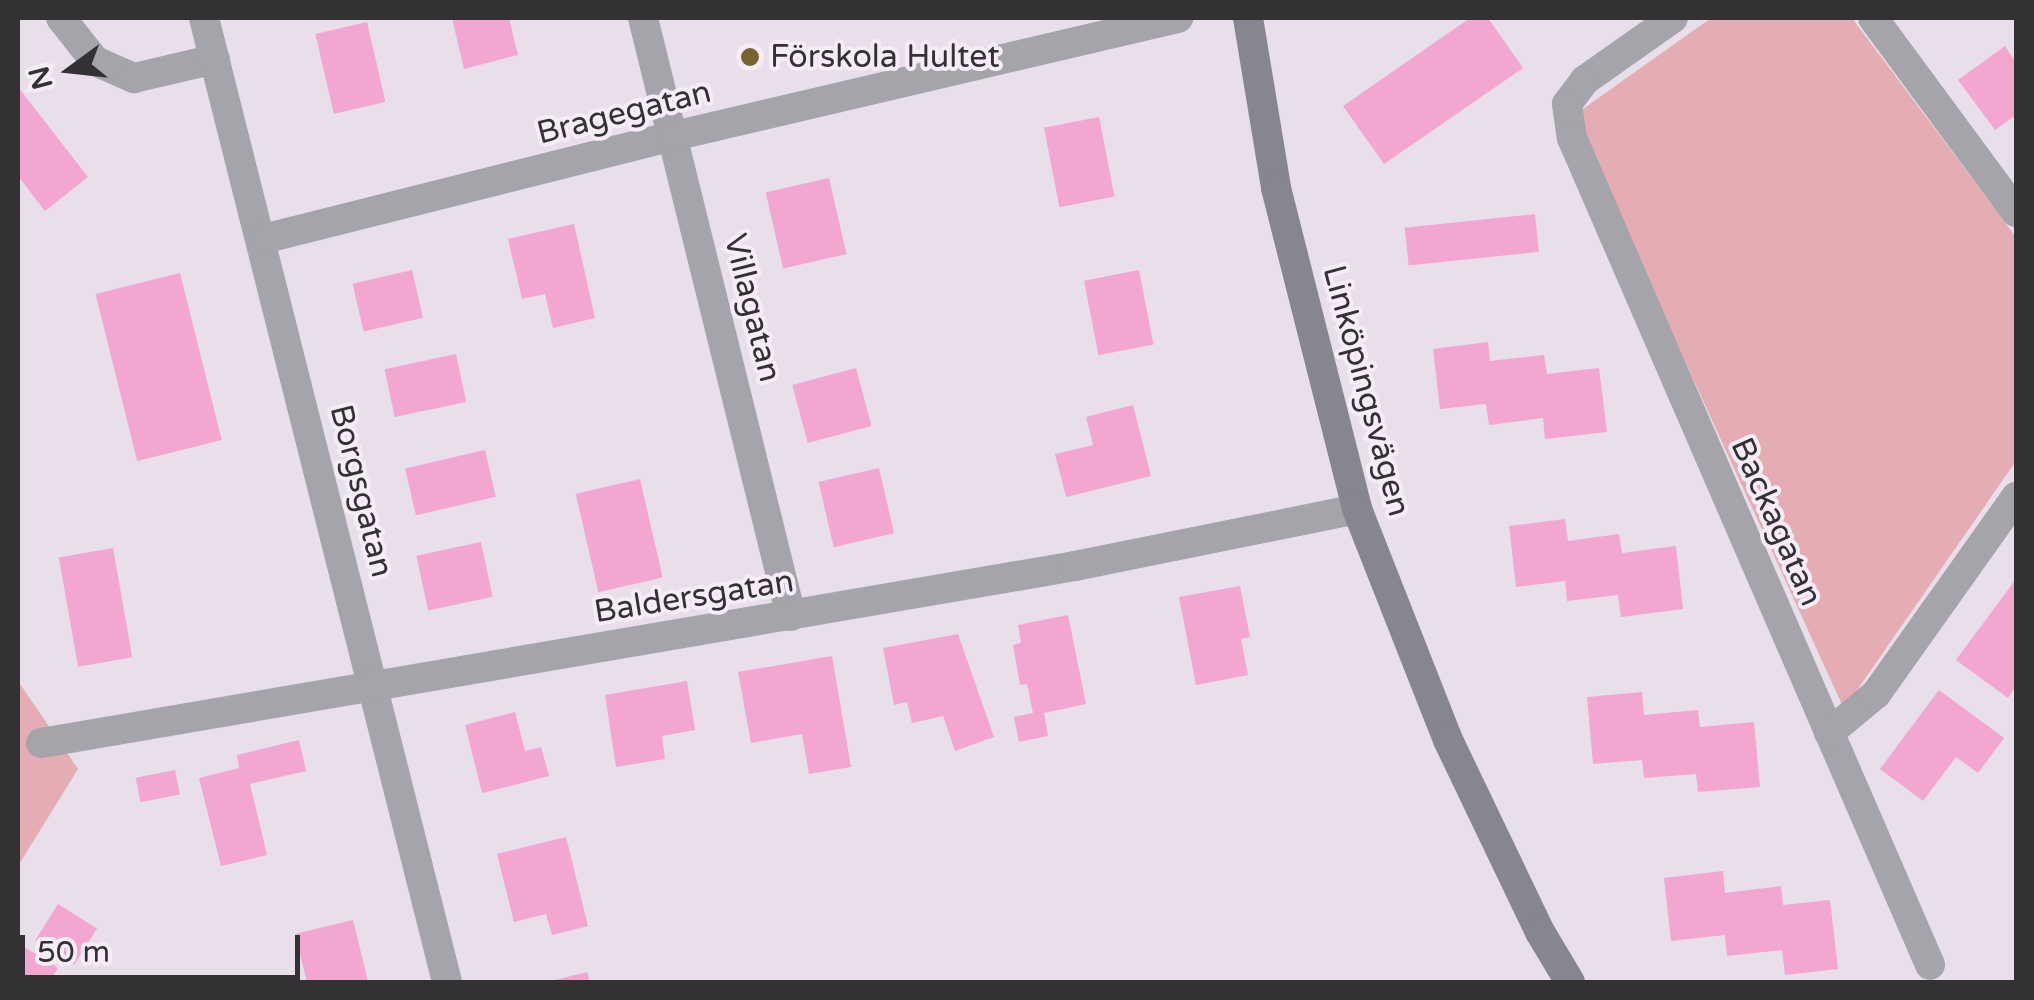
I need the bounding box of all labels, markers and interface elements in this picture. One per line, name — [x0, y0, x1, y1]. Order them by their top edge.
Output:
north arrow — [20, 20, 120, 120]
place label: Förskola Hultet — [770, 38, 1000, 76]
marker: Förskola Hultet — [739, 46, 761, 68]
text: N — [22, 63, 60, 93]
street label: Bragegatan — [533, 73, 715, 153]
street label: Villagatan — [715, 230, 789, 386]
street label: Linköpingsvägen — [1314, 261, 1418, 521]
street label: Borgsgatan — [321, 401, 401, 581]
street label: Backagatan — [1722, 432, 1830, 612]
street label: Baldersgatan — [591, 562, 797, 632]
scale bar — [25, 915, 305, 977]
text: 50 m — [37, 934, 110, 971]

